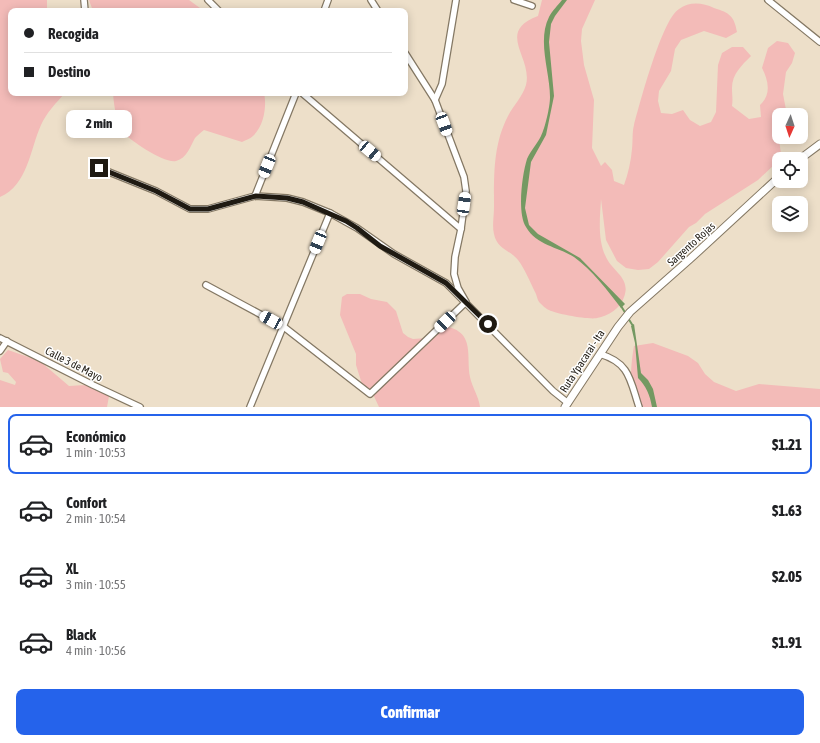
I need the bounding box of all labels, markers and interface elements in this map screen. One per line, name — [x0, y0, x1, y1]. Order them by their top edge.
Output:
text: Recogida — [48, 25, 99, 42]
text: Destino — [48, 63, 91, 80]
north arrow — [772, 108, 808, 144]
map controls — [772, 108, 808, 232]
callout: 2 min — [66, 110, 132, 138]
car — [434, 111, 454, 137]
text: 2 min — [86, 116, 112, 131]
car — [357, 139, 383, 163]
button: locate — [772, 152, 808, 188]
car — [257, 153, 277, 179]
route end — [90, 159, 108, 177]
car — [456, 191, 472, 217]
button: layers — [772, 196, 808, 232]
street label: Sargento Rojas — [665, 220, 717, 268]
car — [308, 229, 328, 255]
car — [258, 309, 284, 331]
car — [432, 309, 458, 335]
route start — [479, 315, 497, 333]
street label: Ruta Ypacarai - Ita — [557, 328, 607, 394]
street label: Calle 3 de Mayo — [43, 344, 105, 384]
icon: car — [18, 426, 54, 462]
text: Económico — [66, 428, 126, 445]
text: $1.21 — [772, 436, 802, 453]
text: 1 min · 10:53 — [66, 445, 126, 460]
icon: car — [18, 492, 54, 528]
text: Confort — [66, 494, 107, 511]
text: $1.63 — [772, 502, 802, 519]
text: 2 min · 10:54 — [66, 511, 126, 526]
icon: car — [18, 558, 54, 594]
text: XL — [66, 560, 79, 577]
text: $2.05 — [772, 568, 802, 585]
text: 3 min · 10:55 — [66, 577, 126, 592]
icon: car — [18, 624, 54, 660]
text: Black — [66, 626, 96, 643]
text: $1.91 — [772, 634, 802, 651]
text: 4 min · 10:56 — [66, 643, 126, 658]
button: Confirmar — [16, 689, 804, 735]

